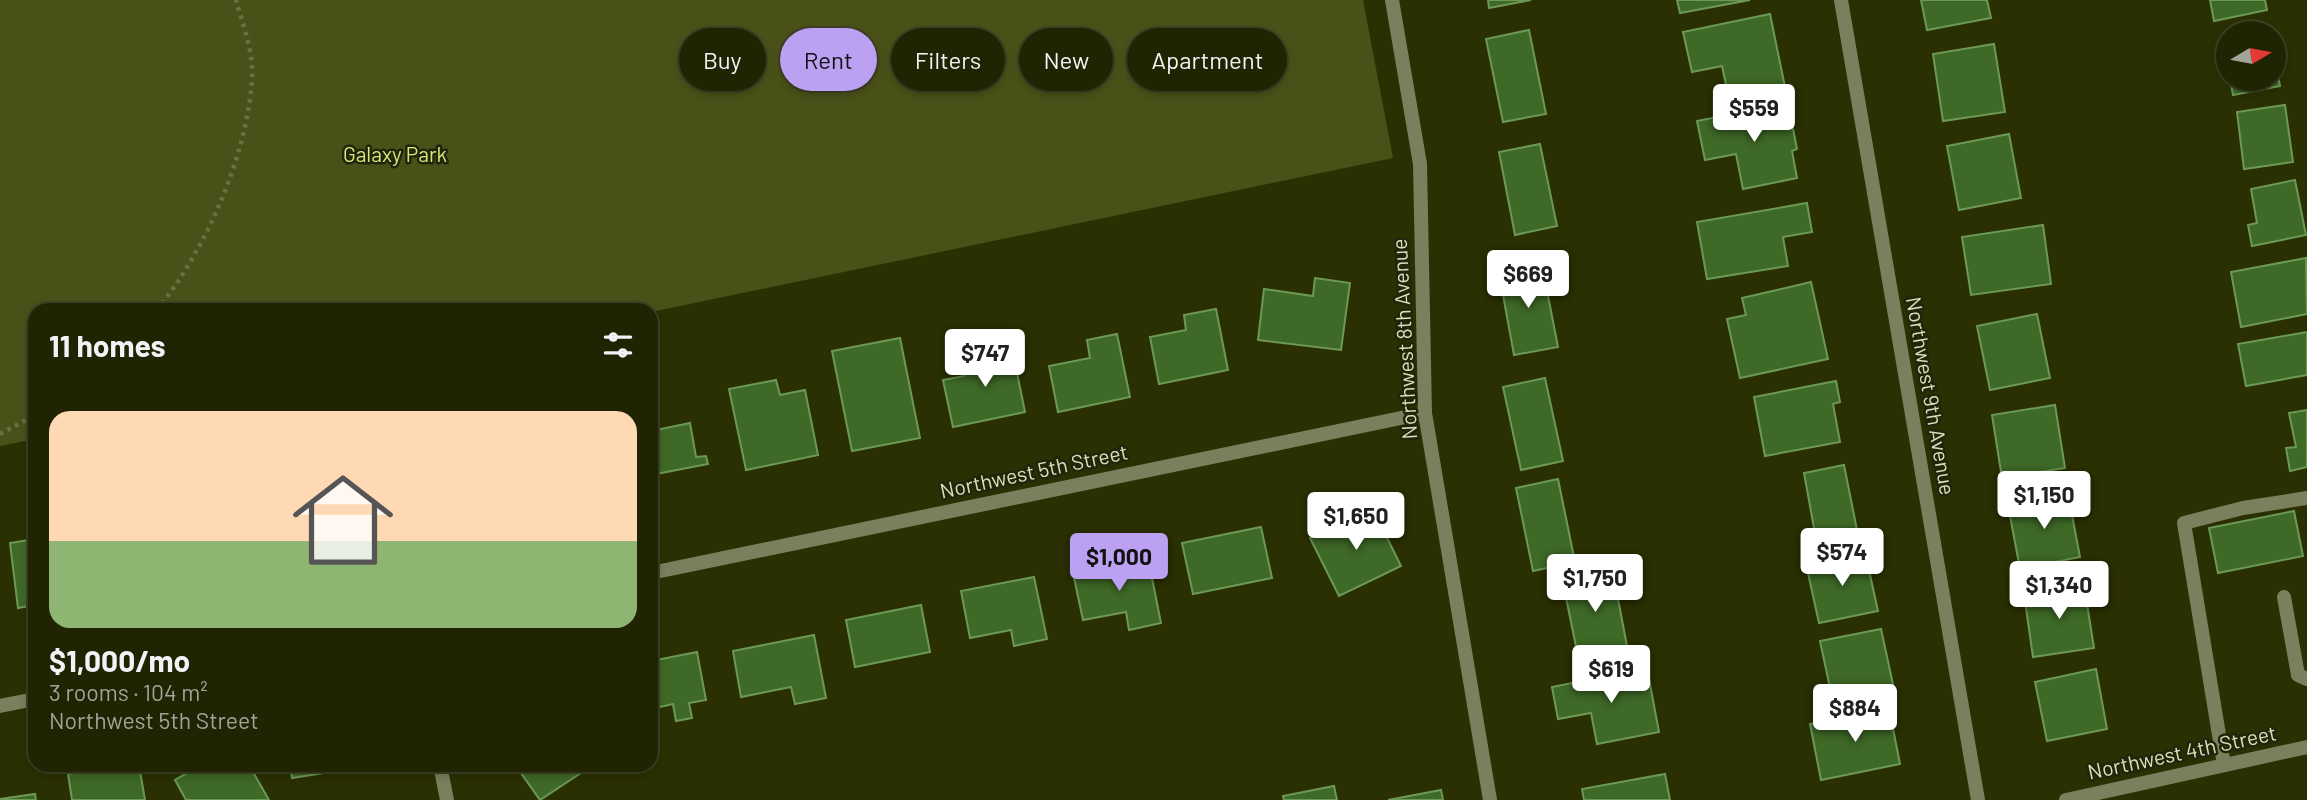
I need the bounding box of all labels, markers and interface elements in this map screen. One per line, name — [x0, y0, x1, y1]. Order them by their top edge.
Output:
north arrow — [2216, 21, 2286, 91]
map controls — [2216, 21, 2286, 91]
chip: Buy — [679, 28, 766, 91]
chip: Rent — [780, 28, 877, 91]
chip: Filters — [891, 28, 1005, 91]
chip: New — [1019, 28, 1113, 91]
chip: Apartment — [1127, 28, 1287, 91]
pin: $559 — [1713, 85, 1795, 144]
text: $559 — [1729, 93, 1779, 121]
park label: Galaxy Park — [343, 141, 447, 166]
street label: Northwest 8th Avenue — [1386, 238, 1421, 440]
pin: $669 — [1487, 250, 1569, 310]
text: $669 — [1503, 259, 1553, 287]
street label: Northwest 9th Avenue — [1902, 295, 1961, 497]
icon: filters — [599, 326, 637, 364]
text: 11 homes — [49, 327, 166, 363]
pin: $747 — [944, 330, 1026, 389]
text: $747 — [961, 338, 1009, 366]
street label: Northwest 5th Street — [938, 438, 1130, 503]
icon: home — [280, 457, 406, 583]
pin: $1,150 — [1987, 472, 2101, 531]
text: $1,150 — [2013, 480, 2075, 508]
pin: $1,650 — [1299, 492, 1413, 552]
text: $1,650 — [1323, 501, 1389, 529]
pin: $574 — [1801, 528, 1883, 588]
pin: $1,000 — [1062, 534, 1176, 593]
text: $574 — [1817, 537, 1867, 565]
text: $1,000 — [1086, 542, 1152, 570]
pin: $1,750 — [1538, 554, 1652, 614]
pin: $1,340 — [2002, 562, 2116, 621]
text: $1,750 — [1563, 563, 1627, 591]
text: $1,340 — [2026, 570, 2092, 598]
text: $1,000/mo — [49, 642, 190, 678]
pin: $619 — [1570, 646, 1652, 705]
text: $619 — [1588, 654, 1634, 682]
text: 3 rooms · 104 m² — [49, 678, 208, 706]
pin: $884 — [1814, 684, 1896, 744]
text: $884 — [1829, 693, 1881, 721]
text: Northwest 5th Street — [49, 706, 259, 734]
street label: Northwest 4th Street — [2085, 719, 2278, 784]

